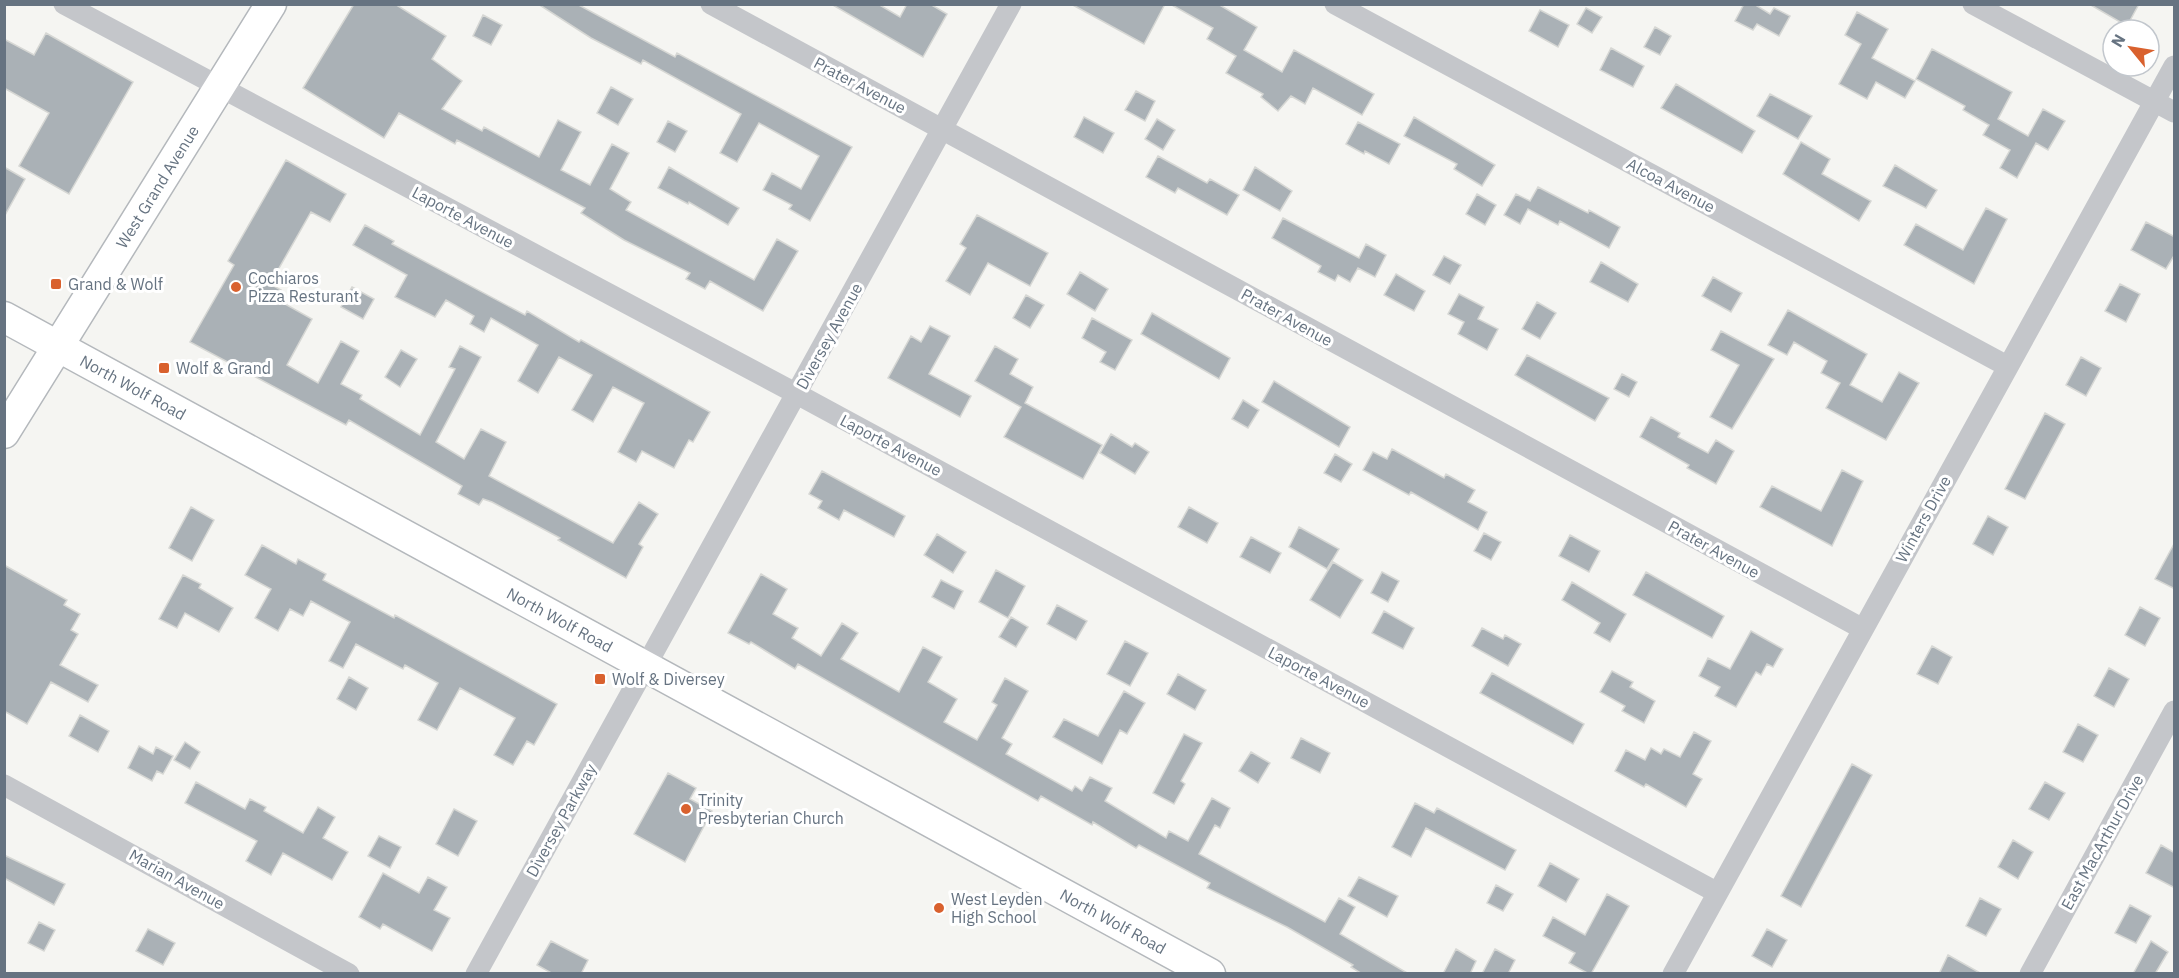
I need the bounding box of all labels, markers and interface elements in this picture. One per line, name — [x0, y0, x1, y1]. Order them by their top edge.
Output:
north arrow — [2101, 18, 2161, 78]
text: N — [2106, 30, 2130, 51]
street label: Prater Avenue — [811, 52, 910, 118]
street label: West Grand Avenue — [111, 121, 203, 252]
street label: Alcoa Avenue — [1623, 153, 1719, 217]
street label: Laporte Avenue — [409, 182, 517, 252]
place label: Cochiaros Pizza Resturant — [248, 268, 359, 306]
place label: Grand & Wolf — [68, 274, 163, 294]
marker: Grand & Wolf — [49, 277, 63, 291]
street label: Diversey Avenue — [791, 279, 867, 393]
marker: Cochiaros Pizza Resturant — [229, 280, 243, 294]
street label: Prater Avenue — [1238, 284, 1336, 350]
street label: North Wolf Road — [77, 350, 190, 424]
place label: Wolf & Grand — [176, 358, 271, 378]
marker: Wolf & Grand — [157, 361, 171, 375]
street label: Laporte Avenue — [837, 410, 945, 480]
street label: Winters Drive — [1891, 472, 1955, 566]
street label: Prater Avenue — [1665, 516, 1763, 582]
street label: North Wolf Road — [503, 583, 616, 657]
street label: Laporte Avenue — [1265, 642, 1373, 712]
place label: Wolf & Diversey — [612, 669, 725, 689]
marker: Wolf & Diversey — [593, 672, 607, 686]
street label: Diversey Parkway — [522, 760, 600, 880]
street label: East MacArthur Drive — [2057, 771, 2148, 913]
place label: Trinity Presbyterian Church — [698, 790, 844, 828]
marker: Trinity Presbyterian Church — [679, 802, 693, 816]
street label: Marian Avenue — [126, 844, 228, 914]
street label: North Wolf Road — [1057, 884, 1170, 958]
place label: West Leyden High School — [951, 889, 1043, 927]
marker: West Leyden High School — [932, 901, 946, 915]

